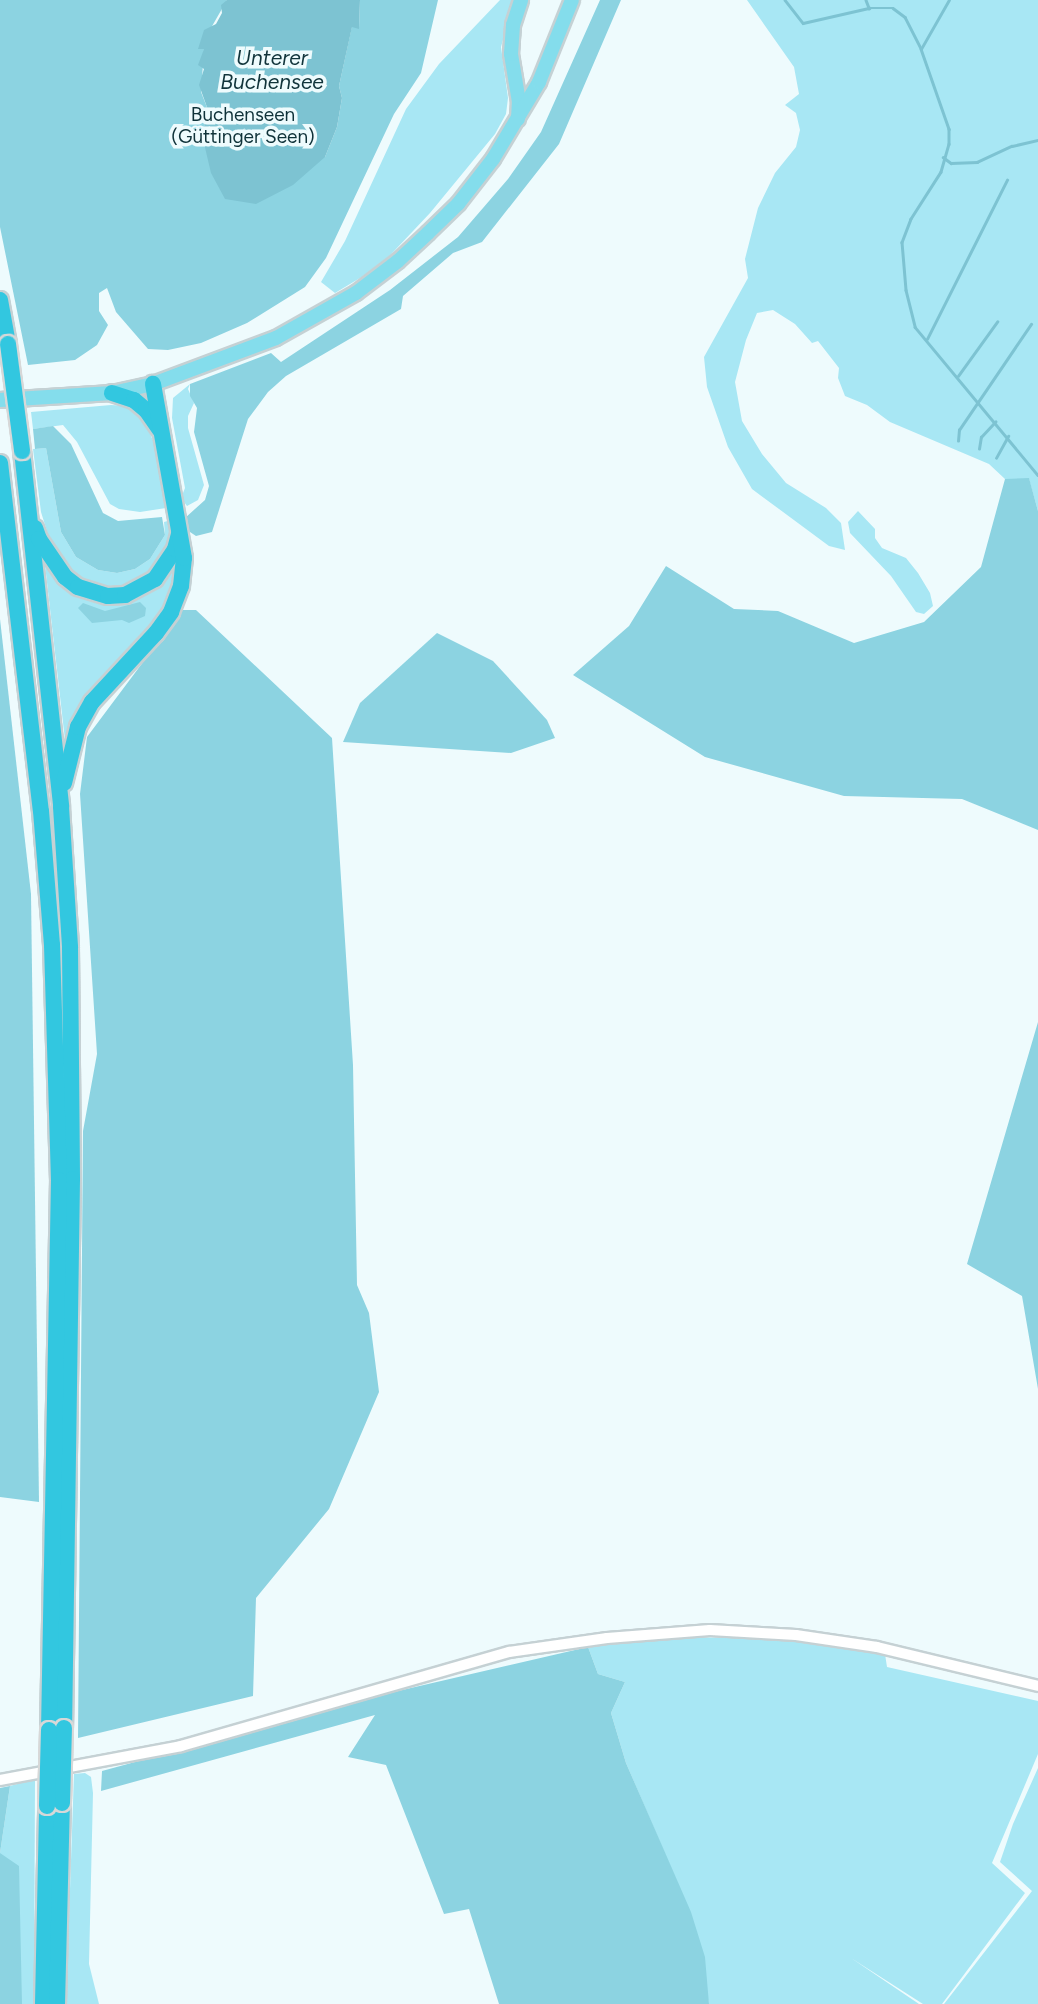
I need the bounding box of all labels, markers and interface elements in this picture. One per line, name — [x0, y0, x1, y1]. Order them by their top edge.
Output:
water label: Unterer Buchensee — [220, 45, 324, 95]
park label: Buchenseen (Güttinger Seen) — [171, 104, 315, 148]

